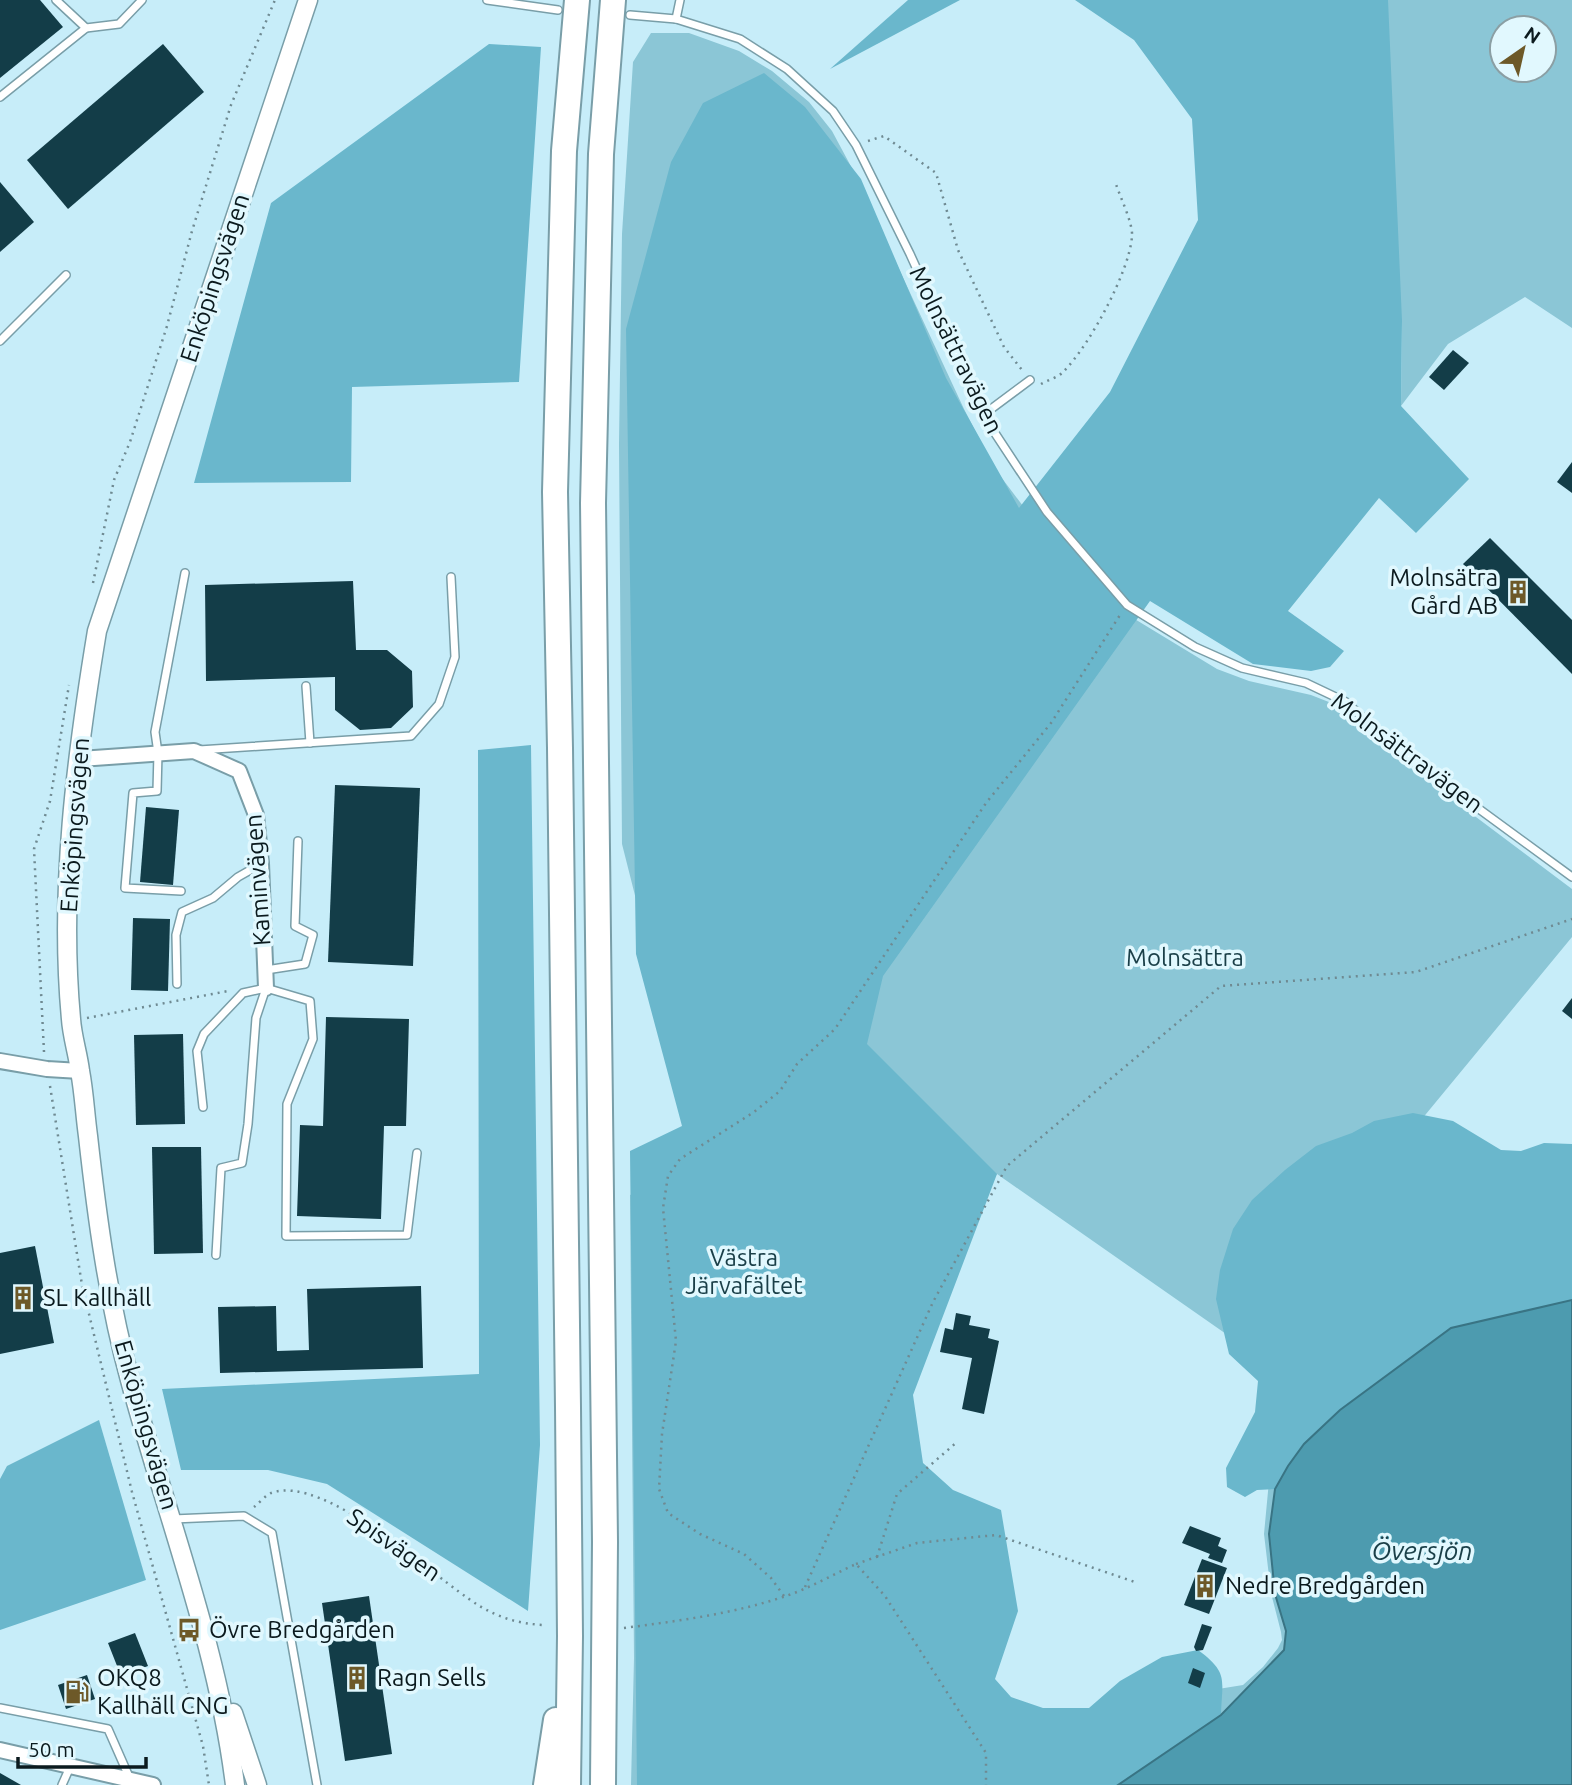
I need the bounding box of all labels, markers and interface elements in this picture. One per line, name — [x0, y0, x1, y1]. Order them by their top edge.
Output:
north arrow — [1488, 14, 1558, 84]
text: N — [1520, 22, 1545, 48]
street label: Enköpingsvägen — [175, 190, 254, 365]
street label: Molnsättravägen — [904, 262, 1009, 438]
place label: Molnsätra Gård AB — [1390, 564, 1498, 619]
building icon: Molnsätra Gård AB — [1504, 578, 1532, 606]
street label: Molnsättravägen — [1326, 687, 1488, 818]
street label: Enköpingsvägen — [55, 737, 94, 913]
street label: Kaminvägen — [239, 813, 276, 947]
park label: Molnsättra — [1126, 944, 1244, 971]
park label: Västra Järvafältet — [685, 1244, 803, 1299]
building icon: SL Kallhäll — [9, 1284, 37, 1312]
place label: SL Kallhäll — [43, 1284, 151, 1311]
street label: Enköpingsvägen — [109, 1337, 184, 1513]
street label: Spisvägen — [342, 1503, 446, 1587]
water label: Översjön — [1371, 1536, 1473, 1565]
building icon: Nedre Bredgården — [1191, 1572, 1219, 1600]
place label: Nedre Bredgården — [1225, 1572, 1425, 1599]
bus stop icon: Övre Bredgården — [175, 1616, 203, 1644]
place label: Övre Bredgården — [209, 1616, 395, 1643]
place label: OKQ8 Kallhäll CNG — [97, 1664, 228, 1719]
building icon: Ragn Sells — [343, 1664, 371, 1692]
place label: Ragn Sells — [377, 1664, 486, 1691]
fuel station icon: OKQ8 Kallhäll CNG — [63, 1678, 91, 1706]
scale bar — [18, 1726, 145, 1770]
text: 50 m — [28, 1737, 75, 1761]

